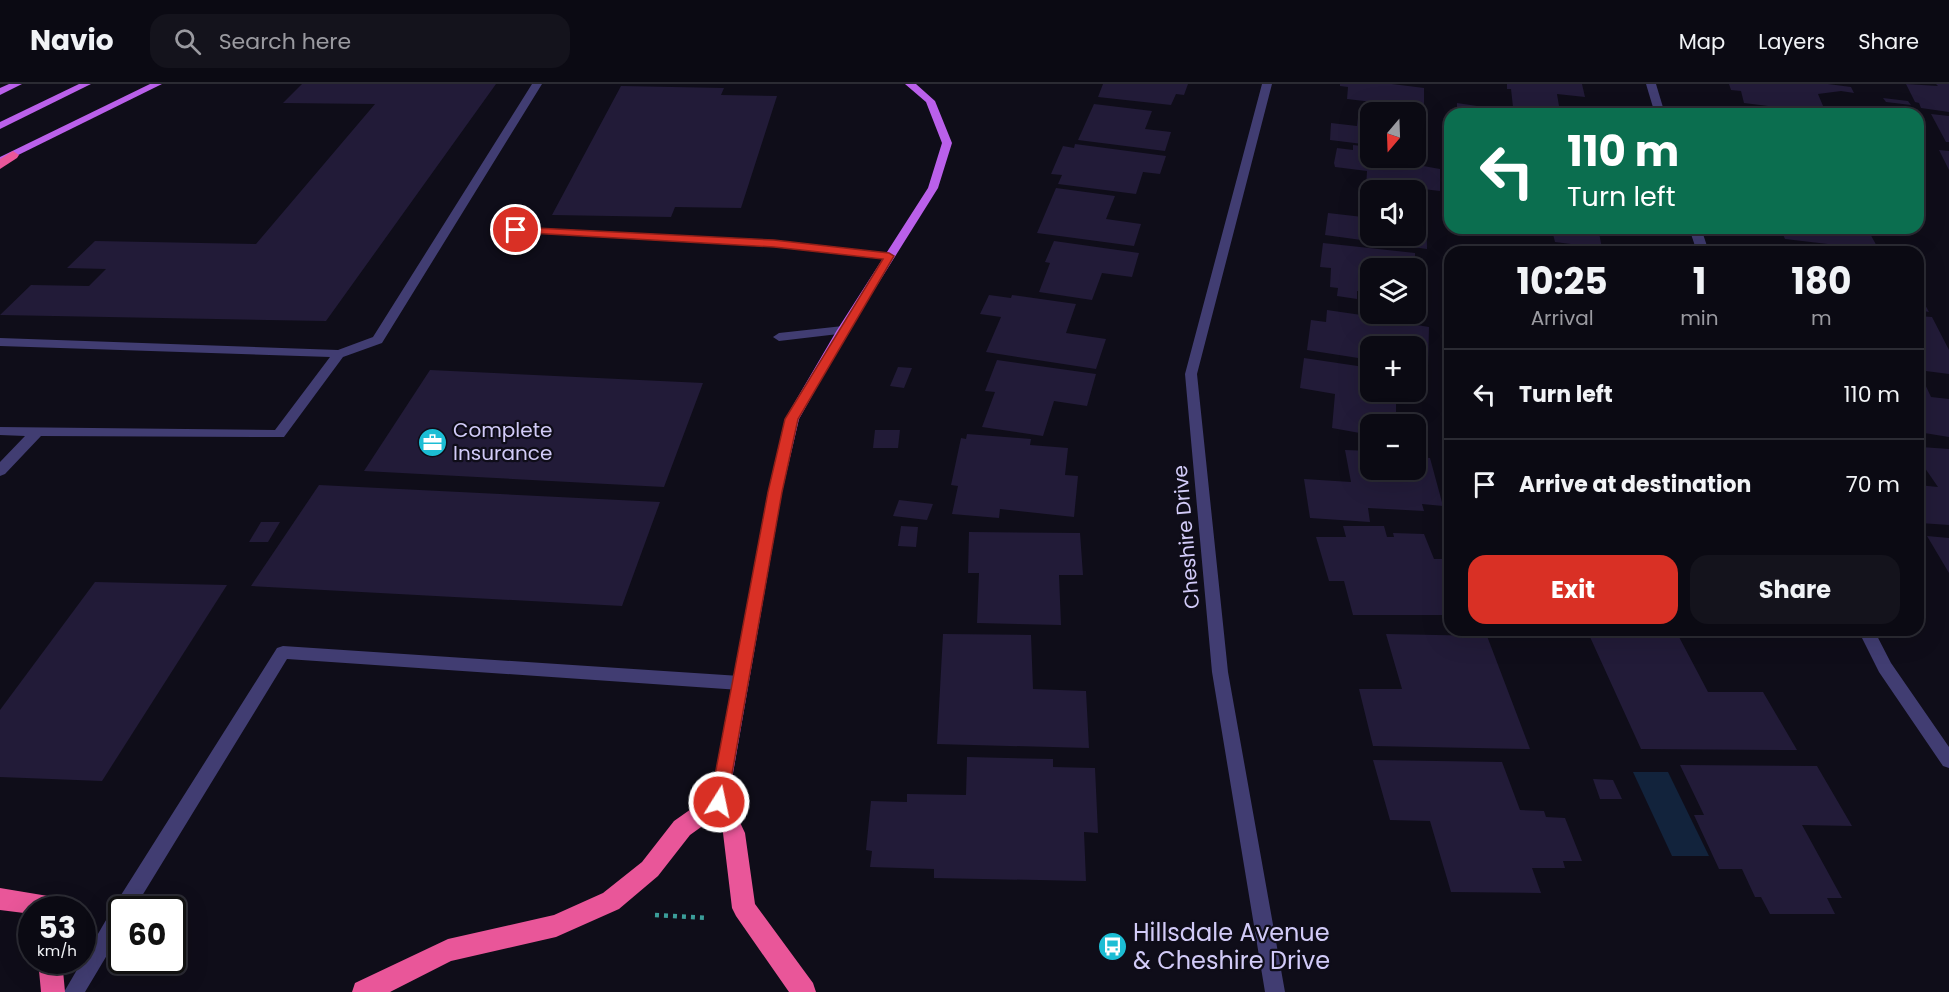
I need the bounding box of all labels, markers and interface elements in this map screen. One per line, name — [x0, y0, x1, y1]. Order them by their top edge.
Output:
search box — [150, 14, 570, 68]
text: Navio — [30, 21, 114, 60]
icon: search — [171, 25, 204, 58]
text: Search here — [219, 26, 351, 57]
text: Map — [1679, 27, 1725, 56]
text: Layers — [1758, 27, 1825, 56]
text: Share — [1858, 27, 1919, 56]
north arrow — [1360, 102, 1426, 168]
map controls — [1360, 102, 1426, 480]
text: 110 m — [1567, 122, 1679, 181]
icon: left — [1468, 132, 1546, 210]
text: Turn left — [1567, 178, 1676, 215]
button: sound — [1360, 180, 1426, 246]
pin — [490, 204, 541, 255]
icon: arrive — [499, 213, 532, 246]
text: 10:25 — [1517, 256, 1608, 307]
text: 1 — [1693, 256, 1706, 307]
text: 180 — [1791, 256, 1851, 307]
button: layers — [1360, 258, 1426, 324]
text: Arrival — [1531, 304, 1594, 332]
text: min — [1680, 304, 1719, 332]
text: m — [1811, 304, 1832, 332]
button: + — [1360, 336, 1426, 402]
icon: left — [1468, 378, 1501, 411]
text: Turn left — [1519, 379, 1613, 410]
text: 110 m — [1844, 379, 1900, 410]
button: − — [1360, 414, 1426, 480]
place label: Complete Insurance — [453, 416, 552, 467]
office icon: Complete Insurance — [416, 426, 448, 458]
street label: Cheshire Drive — [1166, 464, 1206, 610]
icon: arrive — [1468, 468, 1501, 501]
text: Arrive at destination — [1519, 469, 1751, 500]
text: 70 m — [1846, 469, 1900, 500]
button: Exit — [1468, 555, 1678, 624]
button: Share — [1690, 555, 1900, 624]
position arrow — [687, 770, 751, 834]
speed limit sign: 60 — [108, 896, 186, 974]
text: 53 — [38, 906, 76, 949]
place label: Hillsdale Avenue & Cheshire Drive — [1133, 916, 1330, 977]
bus stop icon: Hillsdale Avenue & Cheshire Drive — [1096, 930, 1128, 962]
text: km/h — [37, 940, 77, 961]

